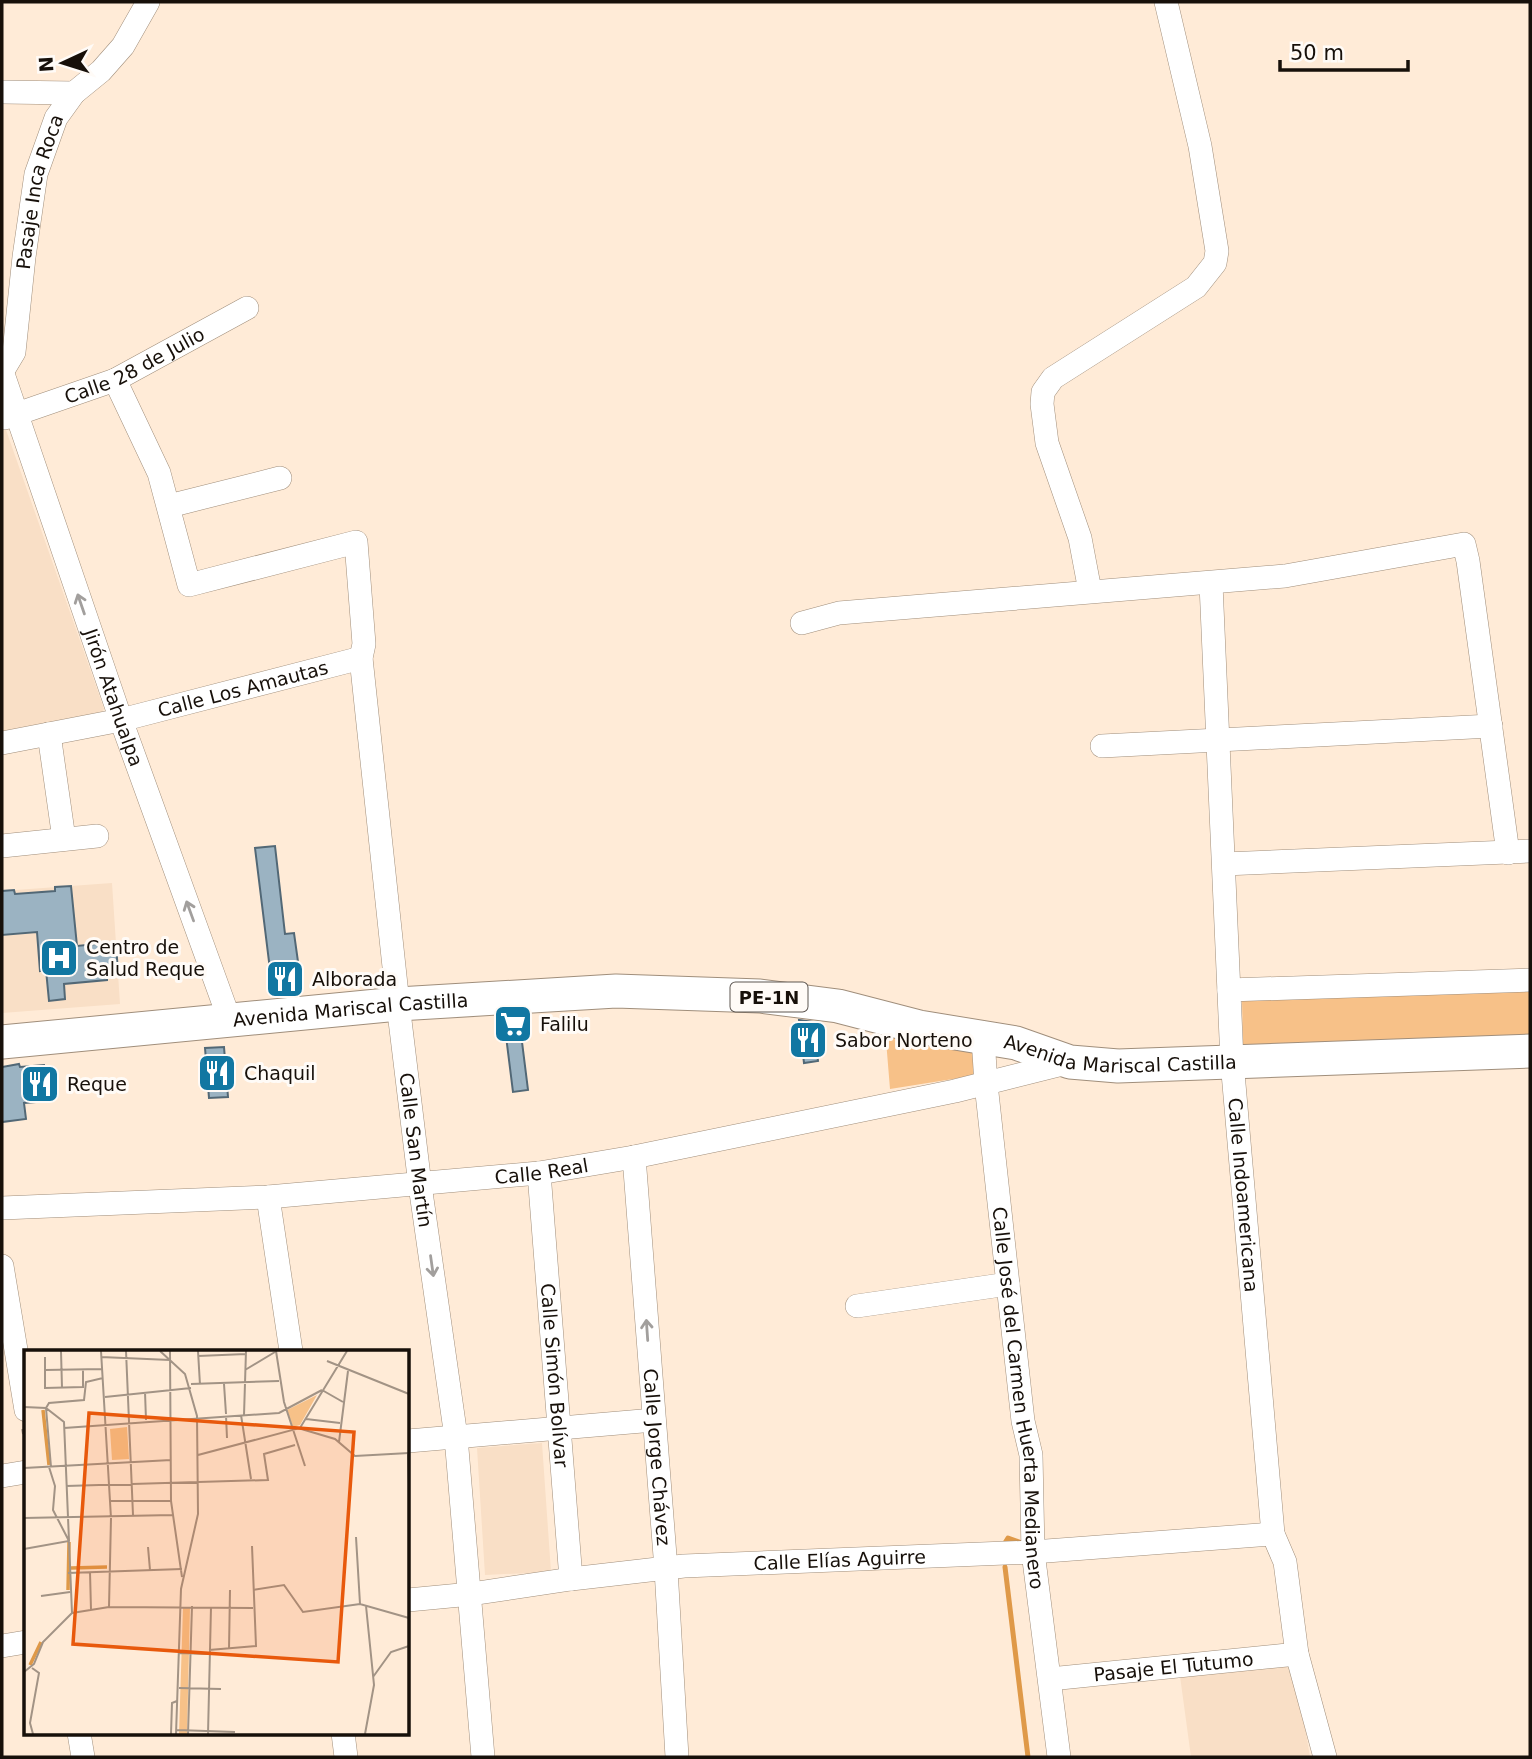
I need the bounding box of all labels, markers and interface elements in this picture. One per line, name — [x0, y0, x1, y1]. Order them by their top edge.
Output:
north arrow — [28, 28, 98, 98]
scale bar — [1280, 28, 1408, 72]
text: 50 m — [1290, 41, 1344, 65]
text: N — [35, 55, 58, 73]
street label: Pasaje Inca Roca — [12, 111, 67, 270]
street label: Calle 28 de Julio — [61, 322, 208, 408]
one-way arrow — [74, 594, 86, 616]
street label: Jirón Atahualpa — [79, 625, 148, 769]
street label: Calle Los Amautas — [155, 656, 330, 721]
one-way arrow — [183, 901, 195, 923]
place label: Centro de Salud Reque — [86, 936, 205, 980]
hospital icon: Centro de Salud Reque — [38, 937, 80, 979]
restaurant icon: Alborada — [264, 958, 306, 1000]
place label: Alborada — [312, 968, 397, 990]
road number: PE-1N — [730, 982, 808, 1012]
street label: Avenida Mariscal Castilla — [232, 989, 469, 1031]
supermarket icon: Falilu — [492, 1003, 534, 1045]
place label: Falilu — [540, 1013, 589, 1035]
restaurant icon: Sabor Norteno — [787, 1019, 829, 1061]
place label: Sabor Norteno — [835, 1029, 973, 1051]
street label: Avenida Mariscal Castilla — [1002, 1030, 1237, 1077]
restaurant icon: Chaquil — [196, 1052, 238, 1094]
place label: Chaquil — [244, 1062, 316, 1084]
restaurant icon: Reque — [19, 1063, 61, 1105]
street label: Calle San Martín — [395, 1071, 437, 1229]
place label: Reque — [67, 1073, 127, 1095]
street label: Calle Indoamericana — [1224, 1097, 1263, 1293]
street label: Calle Real — [494, 1154, 590, 1188]
street label: Calle José del Carmen Huerta Medianero — [989, 1206, 1049, 1590]
one-way arrow — [425, 1254, 438, 1277]
street label: Calle Simón Bolívar — [537, 1282, 573, 1469]
one-way arrow — [640, 1319, 653, 1342]
inset map — [24, 1350, 410, 1734]
street label: Calle Jorge Chávez — [639, 1368, 675, 1547]
street label: Calle Elías Aguirre — [753, 1545, 926, 1574]
street label: Pasaje El Tutumo — [1092, 1647, 1254, 1686]

